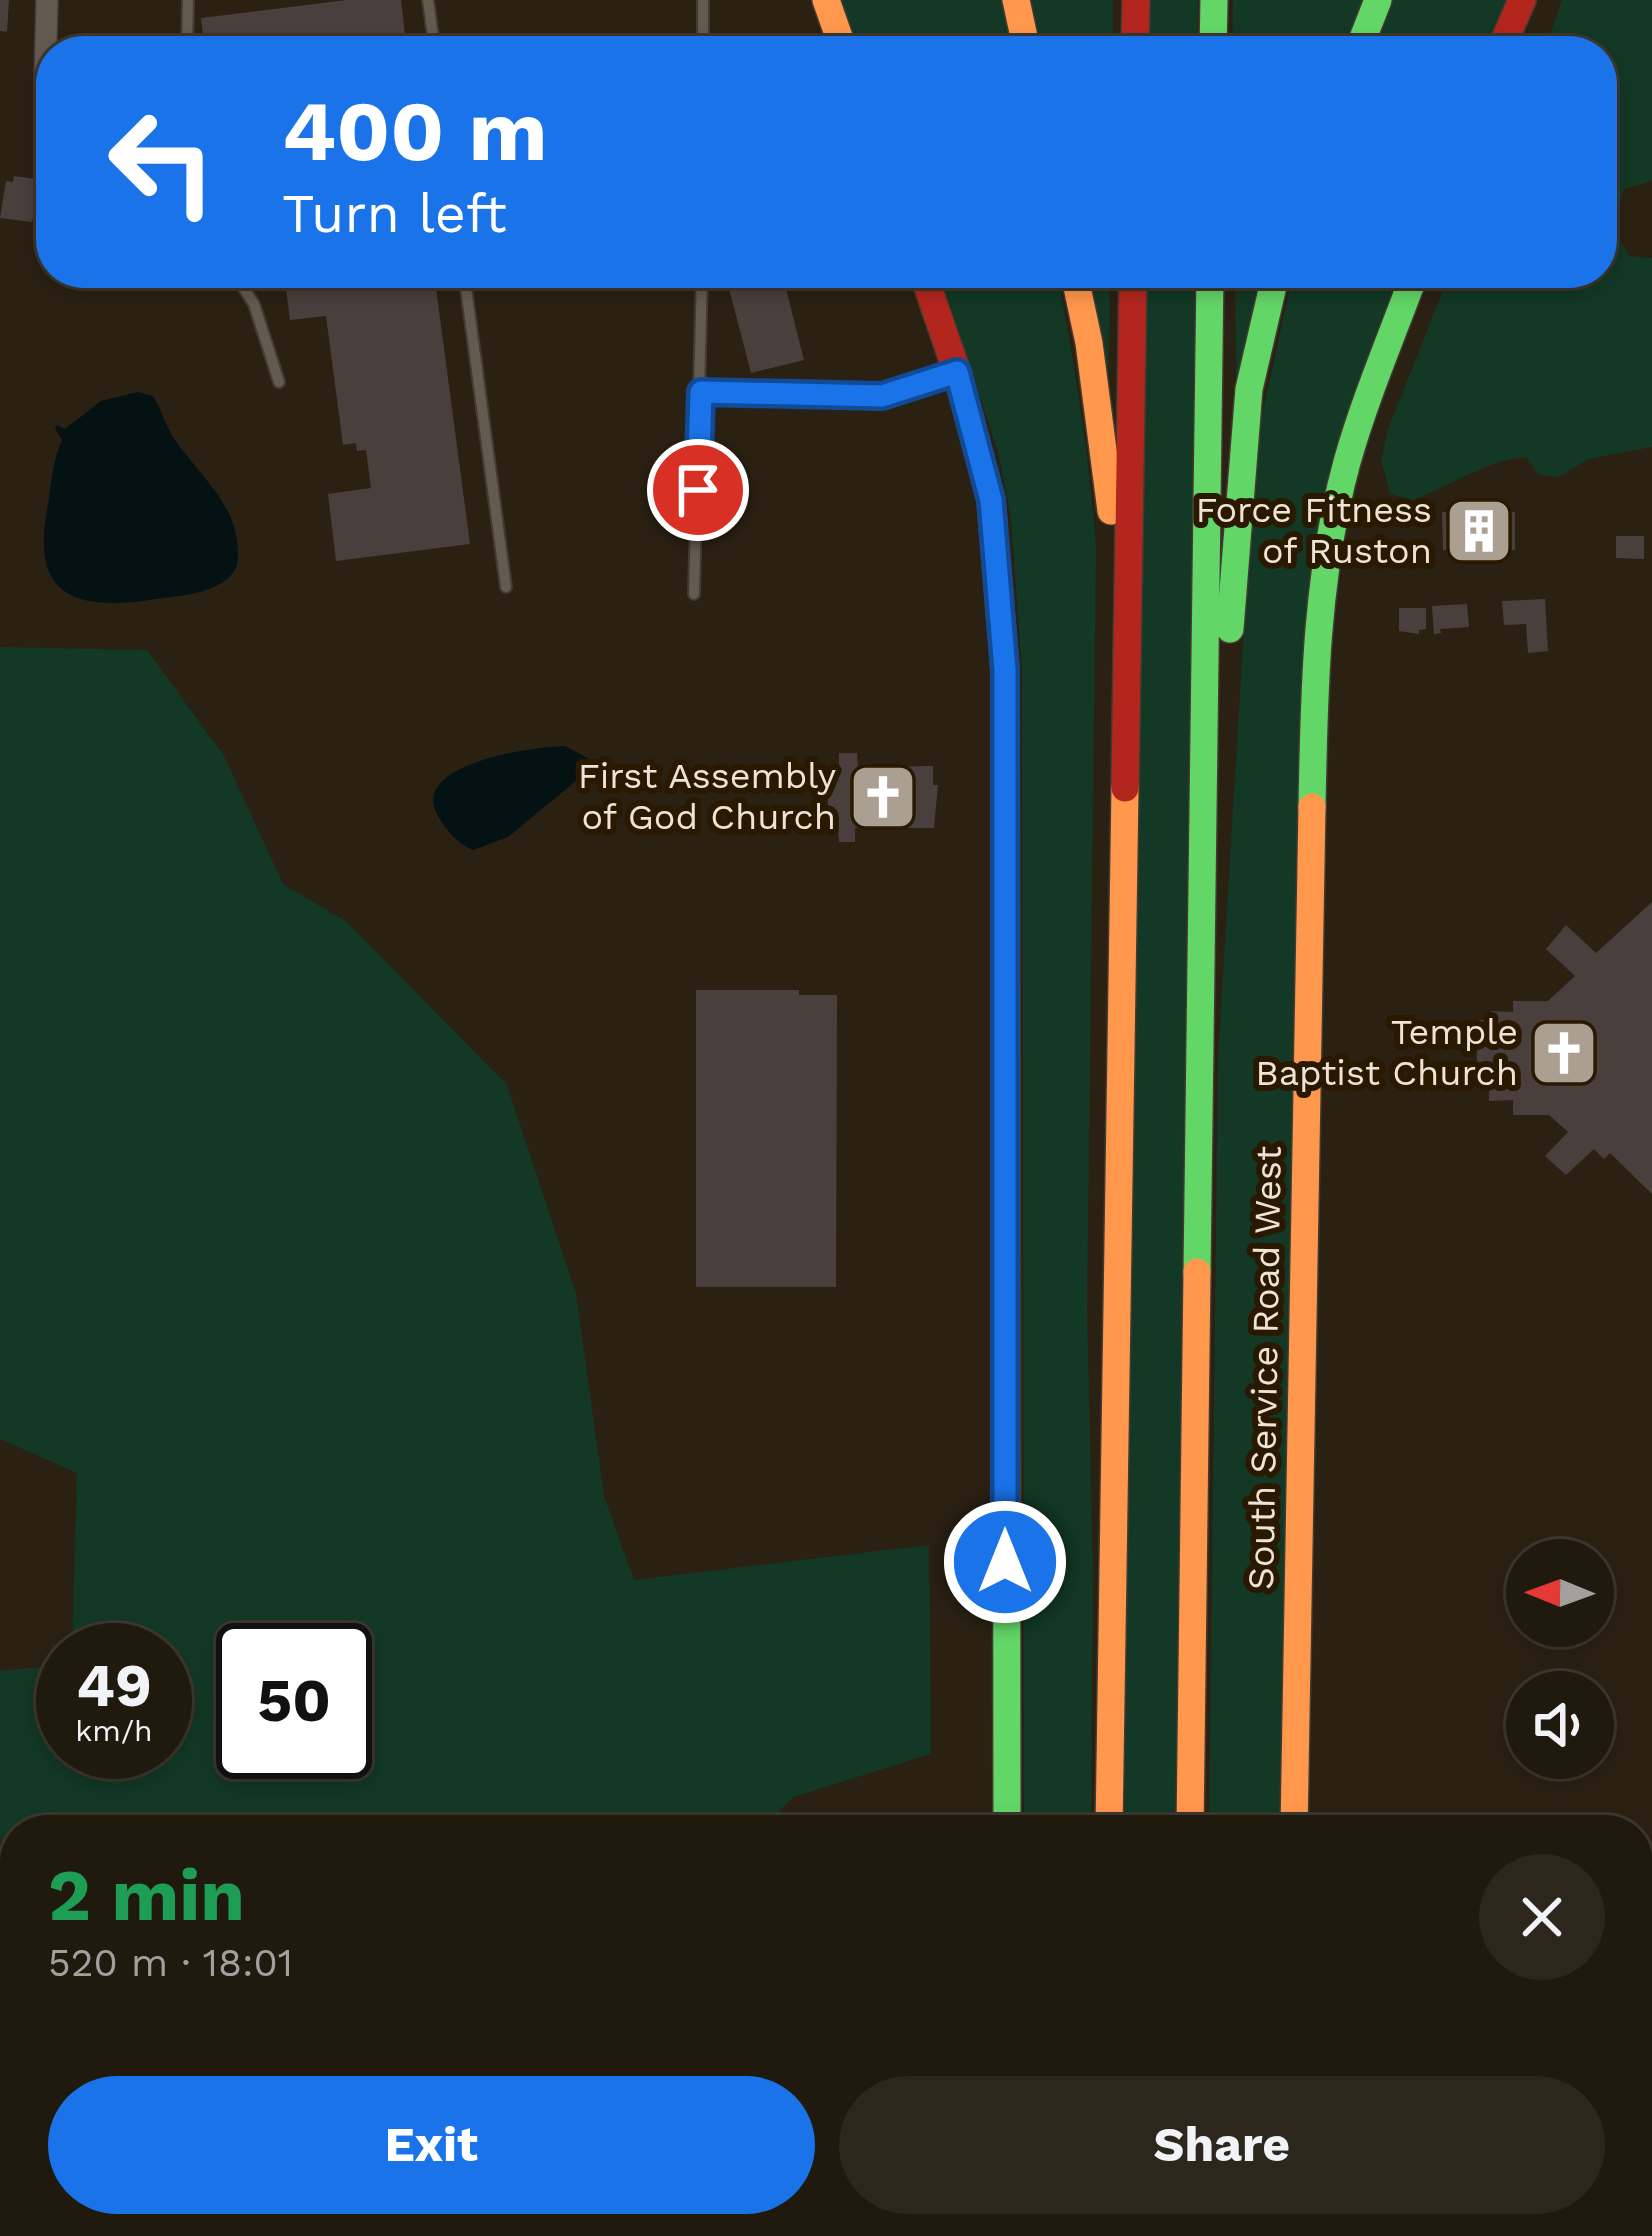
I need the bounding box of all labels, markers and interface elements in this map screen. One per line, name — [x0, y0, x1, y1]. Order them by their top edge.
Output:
text: 400 m — [282, 82, 548, 180]
icon: left — [84, 84, 240, 240]
text: Turn left — [282, 182, 507, 245]
pin — [647, 439, 749, 541]
icon: arrive — [665, 457, 731, 523]
place label: Force Fitness of Ruston — [1195, 489, 1432, 572]
building icon: Force Fitness of Ruston — [1444, 496, 1514, 566]
place label: First Assembly of God Church — [578, 755, 836, 838]
church icon: First Assembly of God Church — [848, 762, 918, 832]
place label: Temple Baptist Church — [1255, 1011, 1518, 1094]
church icon: Temple Baptist Church — [1529, 1018, 1599, 1088]
street label: South Service Road West — [1240, 1146, 1290, 1590]
position arrow — [942, 1499, 1068, 1625]
north arrow — [1506, 1539, 1614, 1647]
map controls — [1506, 1539, 1614, 1779]
speed limit sign: 50 — [216, 1623, 372, 1779]
text: 49 — [76, 1650, 152, 1721]
button: sound — [1506, 1671, 1614, 1779]
text: km/h — [75, 1713, 153, 1748]
text: 2 min — [48, 1853, 245, 1937]
button: close — [1479, 1854, 1605, 1980]
text: 520 m · 18:01 — [48, 1940, 293, 1985]
button: Exit — [48, 2076, 815, 2214]
button: Share — [839, 2076, 1605, 2214]

